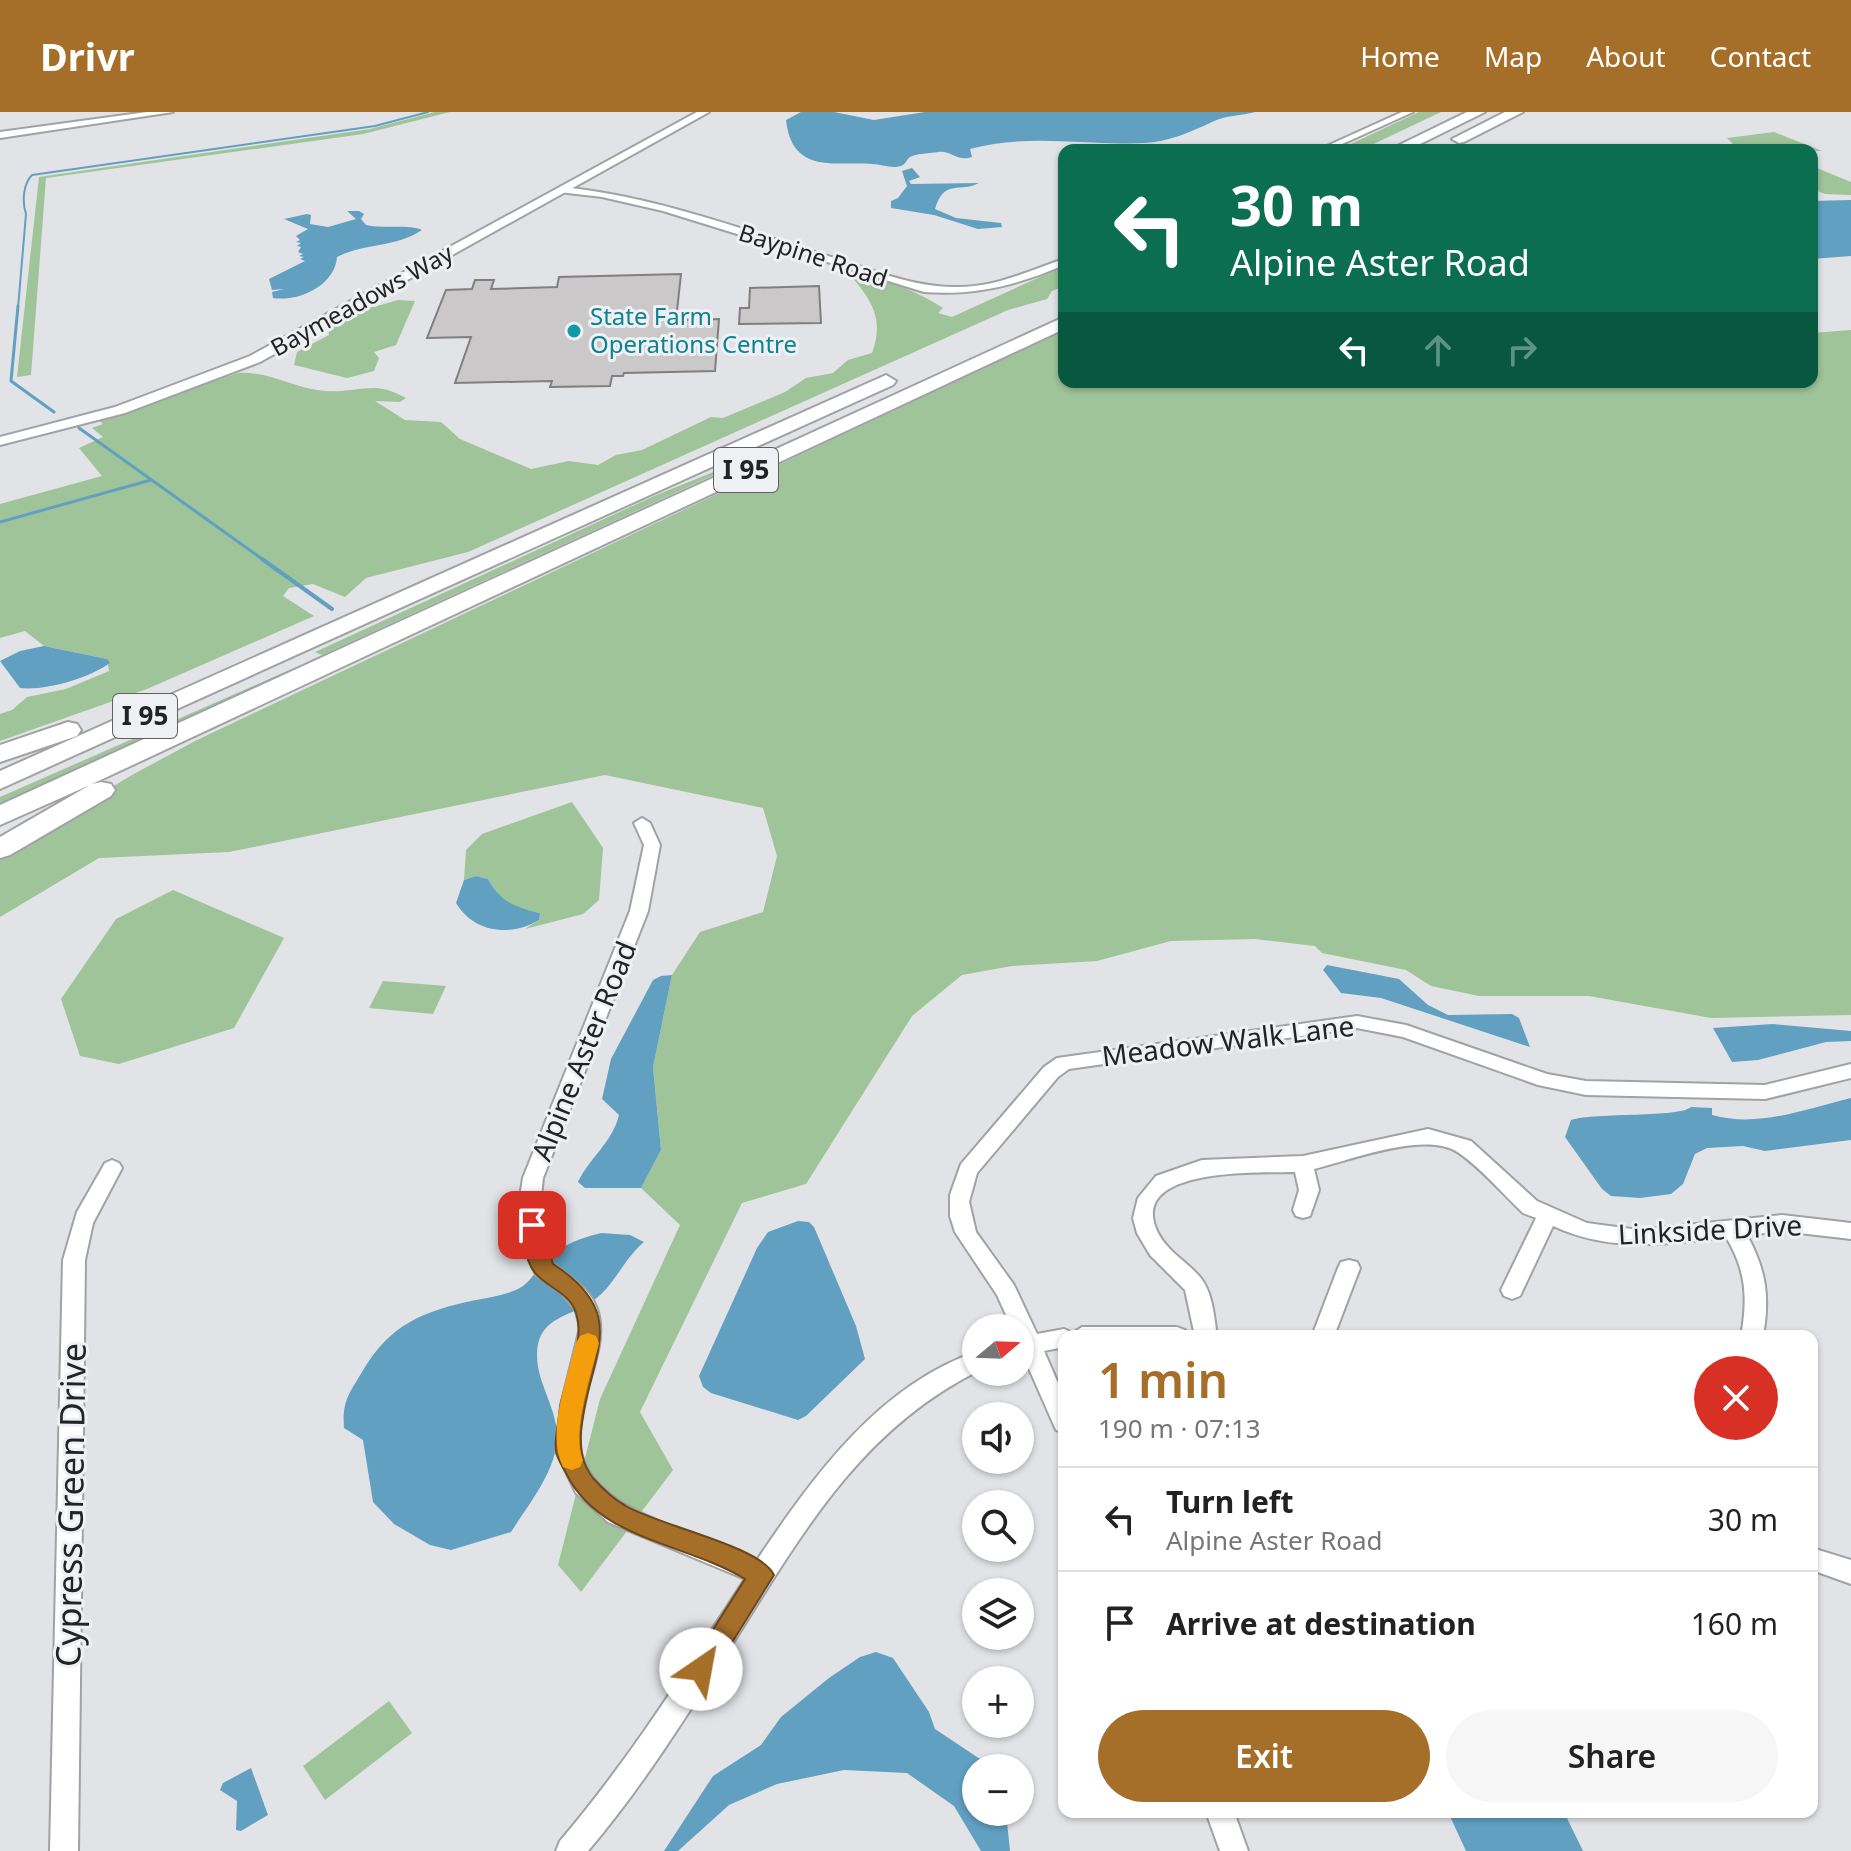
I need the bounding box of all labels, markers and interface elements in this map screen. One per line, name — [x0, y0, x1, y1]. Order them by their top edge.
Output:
text: Drivr — [40, 30, 135, 82]
text: Home — [1360, 37, 1440, 75]
text: Map — [1484, 37, 1542, 75]
text: About — [1586, 37, 1666, 75]
text: Contact — [1710, 37, 1811, 75]
text: 30 m — [1230, 166, 1363, 242]
icon: left — [1098, 176, 1202, 280]
street label: Baypine Road — [735, 215, 892, 294]
street label: Baymeadows Way — [264, 236, 459, 363]
text: Alpine Aster Road — [1230, 238, 1530, 287]
place label: State Farm Operations Centre — [590, 299, 797, 360]
marker: State Farm Operations Centre — [565, 322, 583, 340]
icon: left — [1332, 328, 1376, 372]
icon: ahead — [1416, 328, 1460, 372]
icon: right — [1500, 328, 1544, 372]
road number: I 95 — [714, 448, 778, 492]
road number: I 95 — [113, 694, 177, 738]
street label: Alpine Aster Road — [522, 935, 644, 1166]
street label: Meadow Walk Lane — [1100, 1006, 1356, 1074]
pin — [498, 1191, 566, 1259]
icon: arrive — [510, 1203, 554, 1247]
street label: Linkside Drive — [1617, 1205, 1803, 1253]
north arrow — [962, 1314, 1034, 1386]
map controls — [962, 1314, 1034, 1826]
street label: Cypress Green Drive — [44, 1343, 96, 1667]
text: 1 min — [1098, 1347, 1228, 1412]
button: close — [1694, 1356, 1778, 1440]
button: sound — [962, 1402, 1034, 1474]
text: 190 m · 07:13 — [1098, 1410, 1261, 1446]
text: Turn left — [1166, 1481, 1294, 1522]
button: search — [962, 1490, 1034, 1562]
icon: left — [1098, 1497, 1142, 1541]
text: 30 m — [1708, 1499, 1778, 1540]
text: Alpine Aster Road — [1166, 1522, 1383, 1558]
button: layers — [962, 1578, 1034, 1650]
icon: arrive — [1098, 1601, 1142, 1645]
text: Arrive at destination — [1166, 1603, 1476, 1644]
text: 160 m — [1691, 1603, 1778, 1644]
position arrow — [659, 1627, 743, 1711]
button: + — [962, 1666, 1034, 1738]
button: Exit — [1098, 1710, 1430, 1802]
button: Share — [1446, 1710, 1778, 1802]
button: − — [962, 1754, 1034, 1826]

